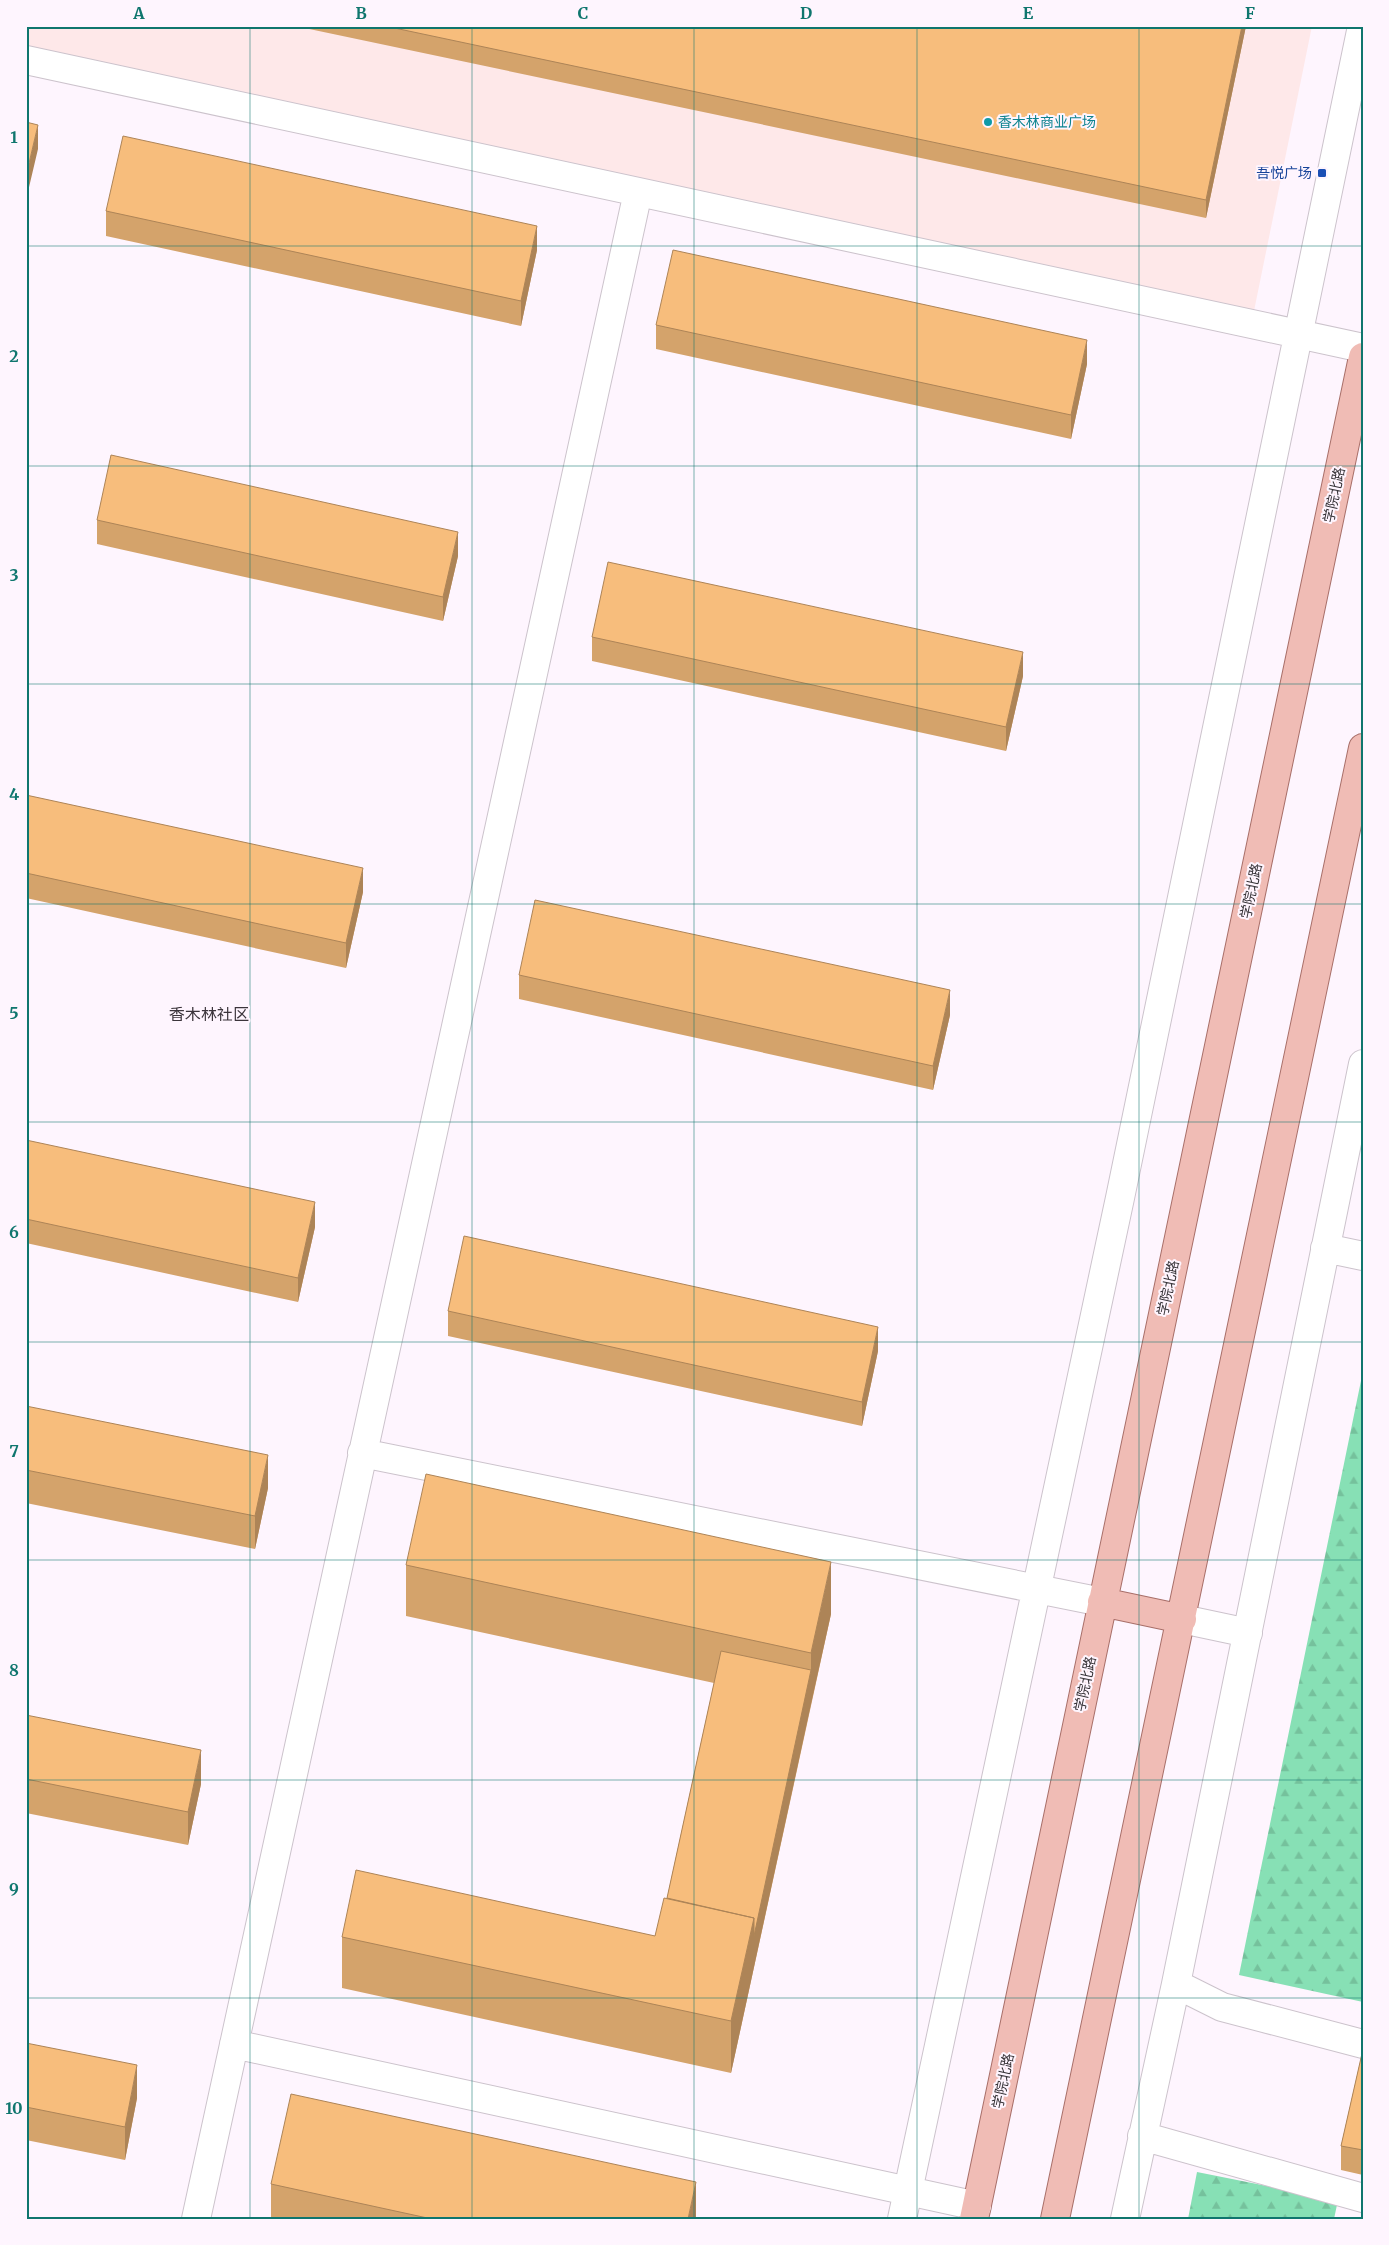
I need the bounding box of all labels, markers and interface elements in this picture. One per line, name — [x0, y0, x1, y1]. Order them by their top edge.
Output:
text: A — [132, 3, 145, 23]
text: B — [355, 3, 367, 23]
text: C — [578, 3, 588, 23]
text: D — [800, 3, 812, 23]
text: E — [1023, 3, 1034, 23]
text: F — [1245, 3, 1255, 23]
place label: 香木林商业广场 — [998, 113, 1096, 131]
marker: 香木林商业广场 — [982, 116, 994, 128]
text: 1 — [10, 127, 18, 147]
place label: 吾悦广场 — [1256, 164, 1312, 182]
marker: 吾悦广场 — [1316, 167, 1328, 179]
text: 2 — [9, 346, 19, 366]
street label: 学院北路 — [1319, 466, 1349, 524]
text: 3 — [9, 565, 19, 585]
text: 4 — [9, 784, 19, 804]
street label: 学院北路 — [1236, 862, 1266, 920]
text: 5 — [9, 1003, 19, 1023]
district label: 香木林社区 — [169, 1004, 249, 1024]
text: 6 — [9, 1222, 19, 1242]
street label: 学院北路 — [1153, 1259, 1183, 1317]
text: 7 — [9, 1441, 19, 1461]
street label: 学院北路 — [1070, 1655, 1100, 1713]
text: 8 — [9, 1660, 19, 1680]
text: 9 — [9, 1879, 19, 1899]
street label: 学院北路 — [988, 2052, 1018, 2110]
text: 10 — [5, 2098, 23, 2118]

